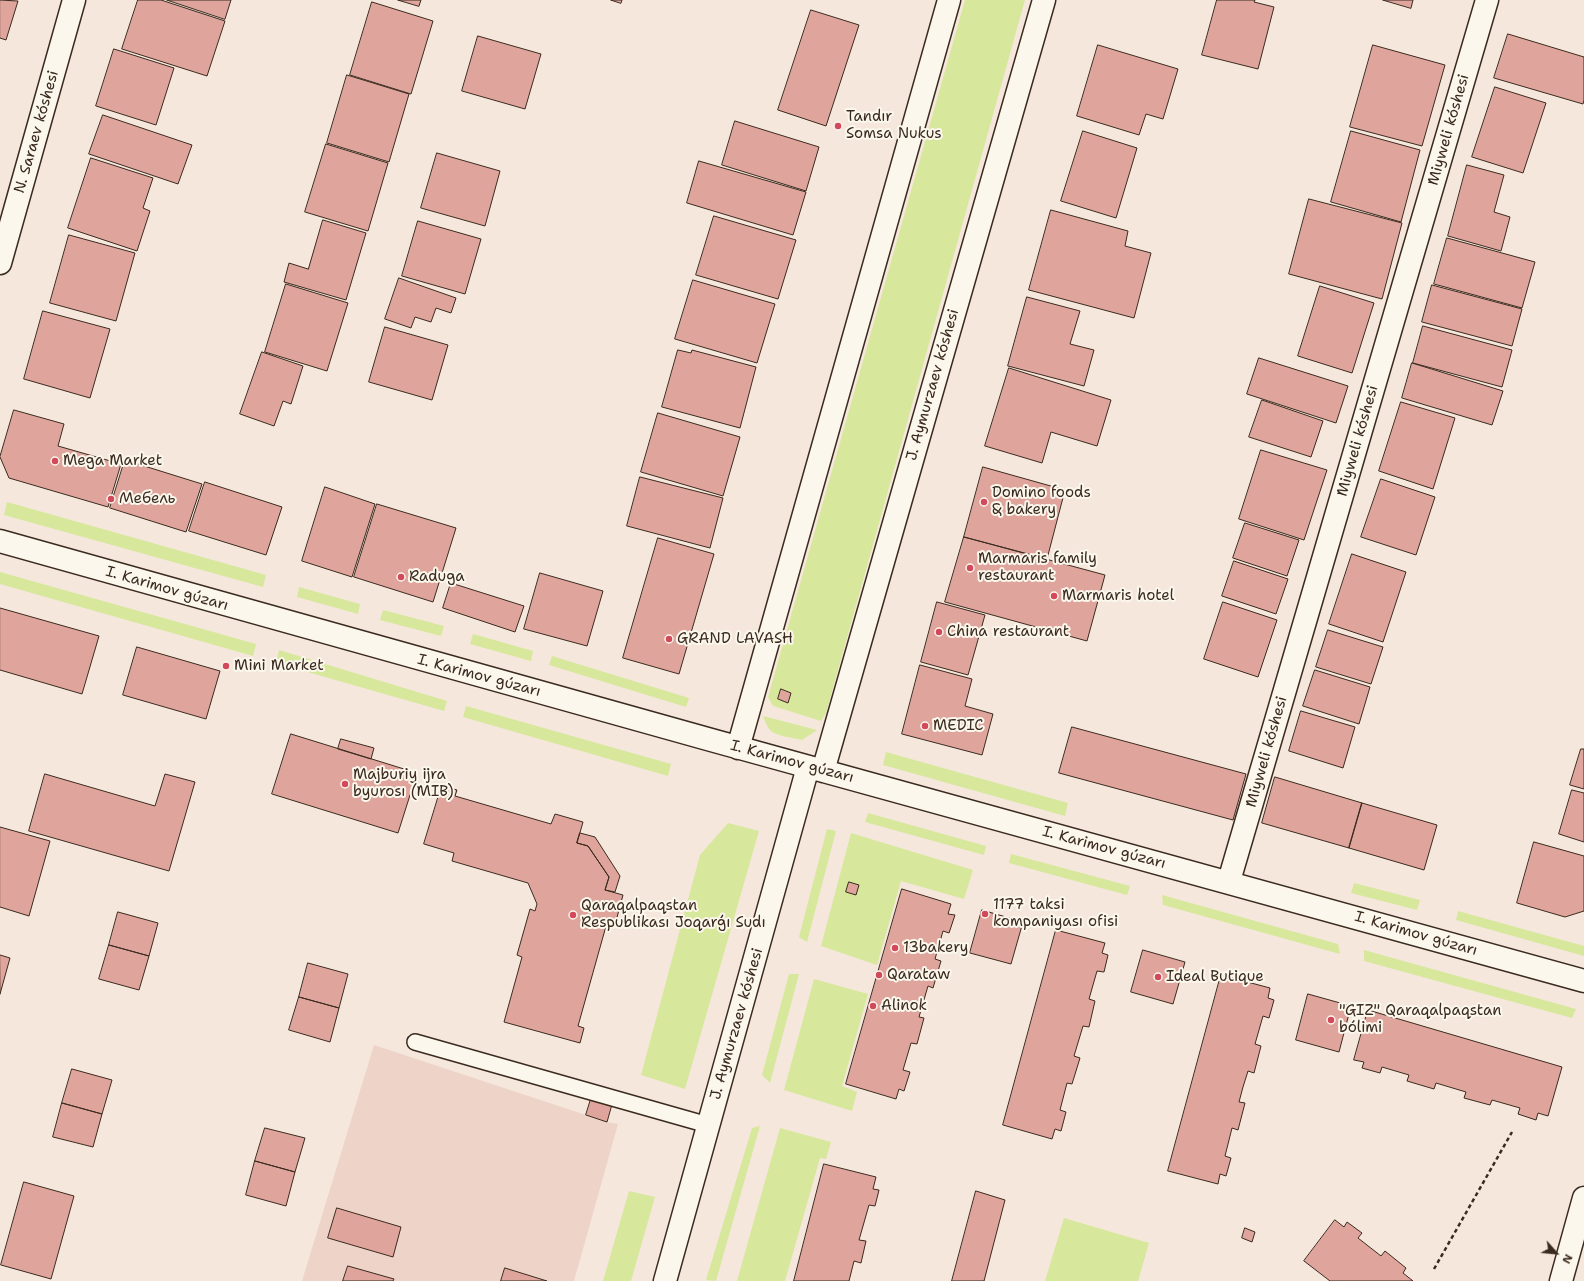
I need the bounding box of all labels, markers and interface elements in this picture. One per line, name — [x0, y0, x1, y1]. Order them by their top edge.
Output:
street label: N. Saraev kóshesi — [11, 69, 63, 195]
street label: Miyweli kóshesi — [1425, 72, 1473, 188]
place label: Tandır Somsa Nukus — [846, 108, 942, 143]
marker: Tandır Somsa Nukus — [833, 121, 843, 131]
street label: J. Aymurzaev kóshesi — [903, 307, 963, 463]
street label: Miyweli kóshesi — [1334, 383, 1382, 499]
place label: Mega Market — [63, 452, 162, 470]
marker: Mega Market — [50, 456, 60, 466]
place label: Domino foods & bakery — [992, 484, 1091, 519]
place label: Мебель — [119, 490, 175, 508]
marker: Мебель — [106, 494, 116, 504]
marker: Domino foods & bakery — [979, 497, 989, 507]
place label: Marmaris family restaurant — [978, 550, 1097, 585]
street label: I. Karimov gúzarı — [103, 563, 231, 615]
marker: Marmaris family restaurant — [965, 563, 975, 573]
place label: Raduga — [409, 568, 465, 586]
marker: Raduga — [396, 572, 406, 582]
place label: Marmaris hotel — [1062, 587, 1174, 605]
marker: Marmaris hotel — [1049, 591, 1059, 601]
place label: China restaurant — [947, 623, 1069, 641]
marker: China restaurant — [934, 627, 944, 637]
place label: GRAND LAVASH — [677, 630, 793, 648]
marker: GRAND LAVASH — [664, 634, 674, 644]
street label: I. Karimov gúzarı — [415, 651, 543, 701]
place label: Mini Market — [234, 657, 324, 675]
marker: Mini Market — [221, 661, 231, 671]
street label: Miyweli kóshesi — [1243, 694, 1291, 810]
place label: MEDIC — [933, 717, 984, 735]
marker: MEDIC — [920, 721, 930, 731]
street label: I. Karimov gúzarı — [728, 737, 856, 787]
place label: Majburiy ijra byurosı (MIB) — [353, 766, 454, 801]
marker: Majburiy ijra byurosı (MIB) — [340, 779, 350, 789]
street label: I. Karimov gúzarı — [1040, 823, 1168, 873]
place label: 1177 taksi kompaniyası ofisi — [993, 896, 1118, 931]
place label: Qaraqalpaqstan Respublikası Joqarǵı Sudı — [581, 897, 766, 932]
street label: I. Karimov gúzarı — [1352, 908, 1480, 960]
marker: 1177 taksi kompaniyası ofisi — [980, 909, 990, 919]
marker: Qaraqalpaqstan Respublikası Joqarǵı Sudı — [568, 910, 578, 920]
place label: 13bakery — [903, 939, 968, 957]
marker: 13bakery — [890, 943, 900, 953]
street label: J. Aymurzaev kóshesi — [707, 946, 767, 1102]
place label: Qarataw — [887, 966, 950, 984]
place label: Ideal Butique — [1166, 968, 1264, 986]
marker: Qarataw — [874, 970, 884, 980]
marker: Ideal Butique — [1153, 972, 1163, 982]
place label: Alinok — [881, 997, 927, 1015]
marker: Alinok — [868, 1001, 878, 1011]
place label: "GIZ" Qaraqalpaqstan bólimi — [1339, 1002, 1501, 1037]
marker: "GIZ" Qaraqalpaqstan bólimi — [1326, 1015, 1336, 1025]
north arrow — [1536, 1233, 1576, 1273]
text: N — [1558, 1251, 1576, 1266]

